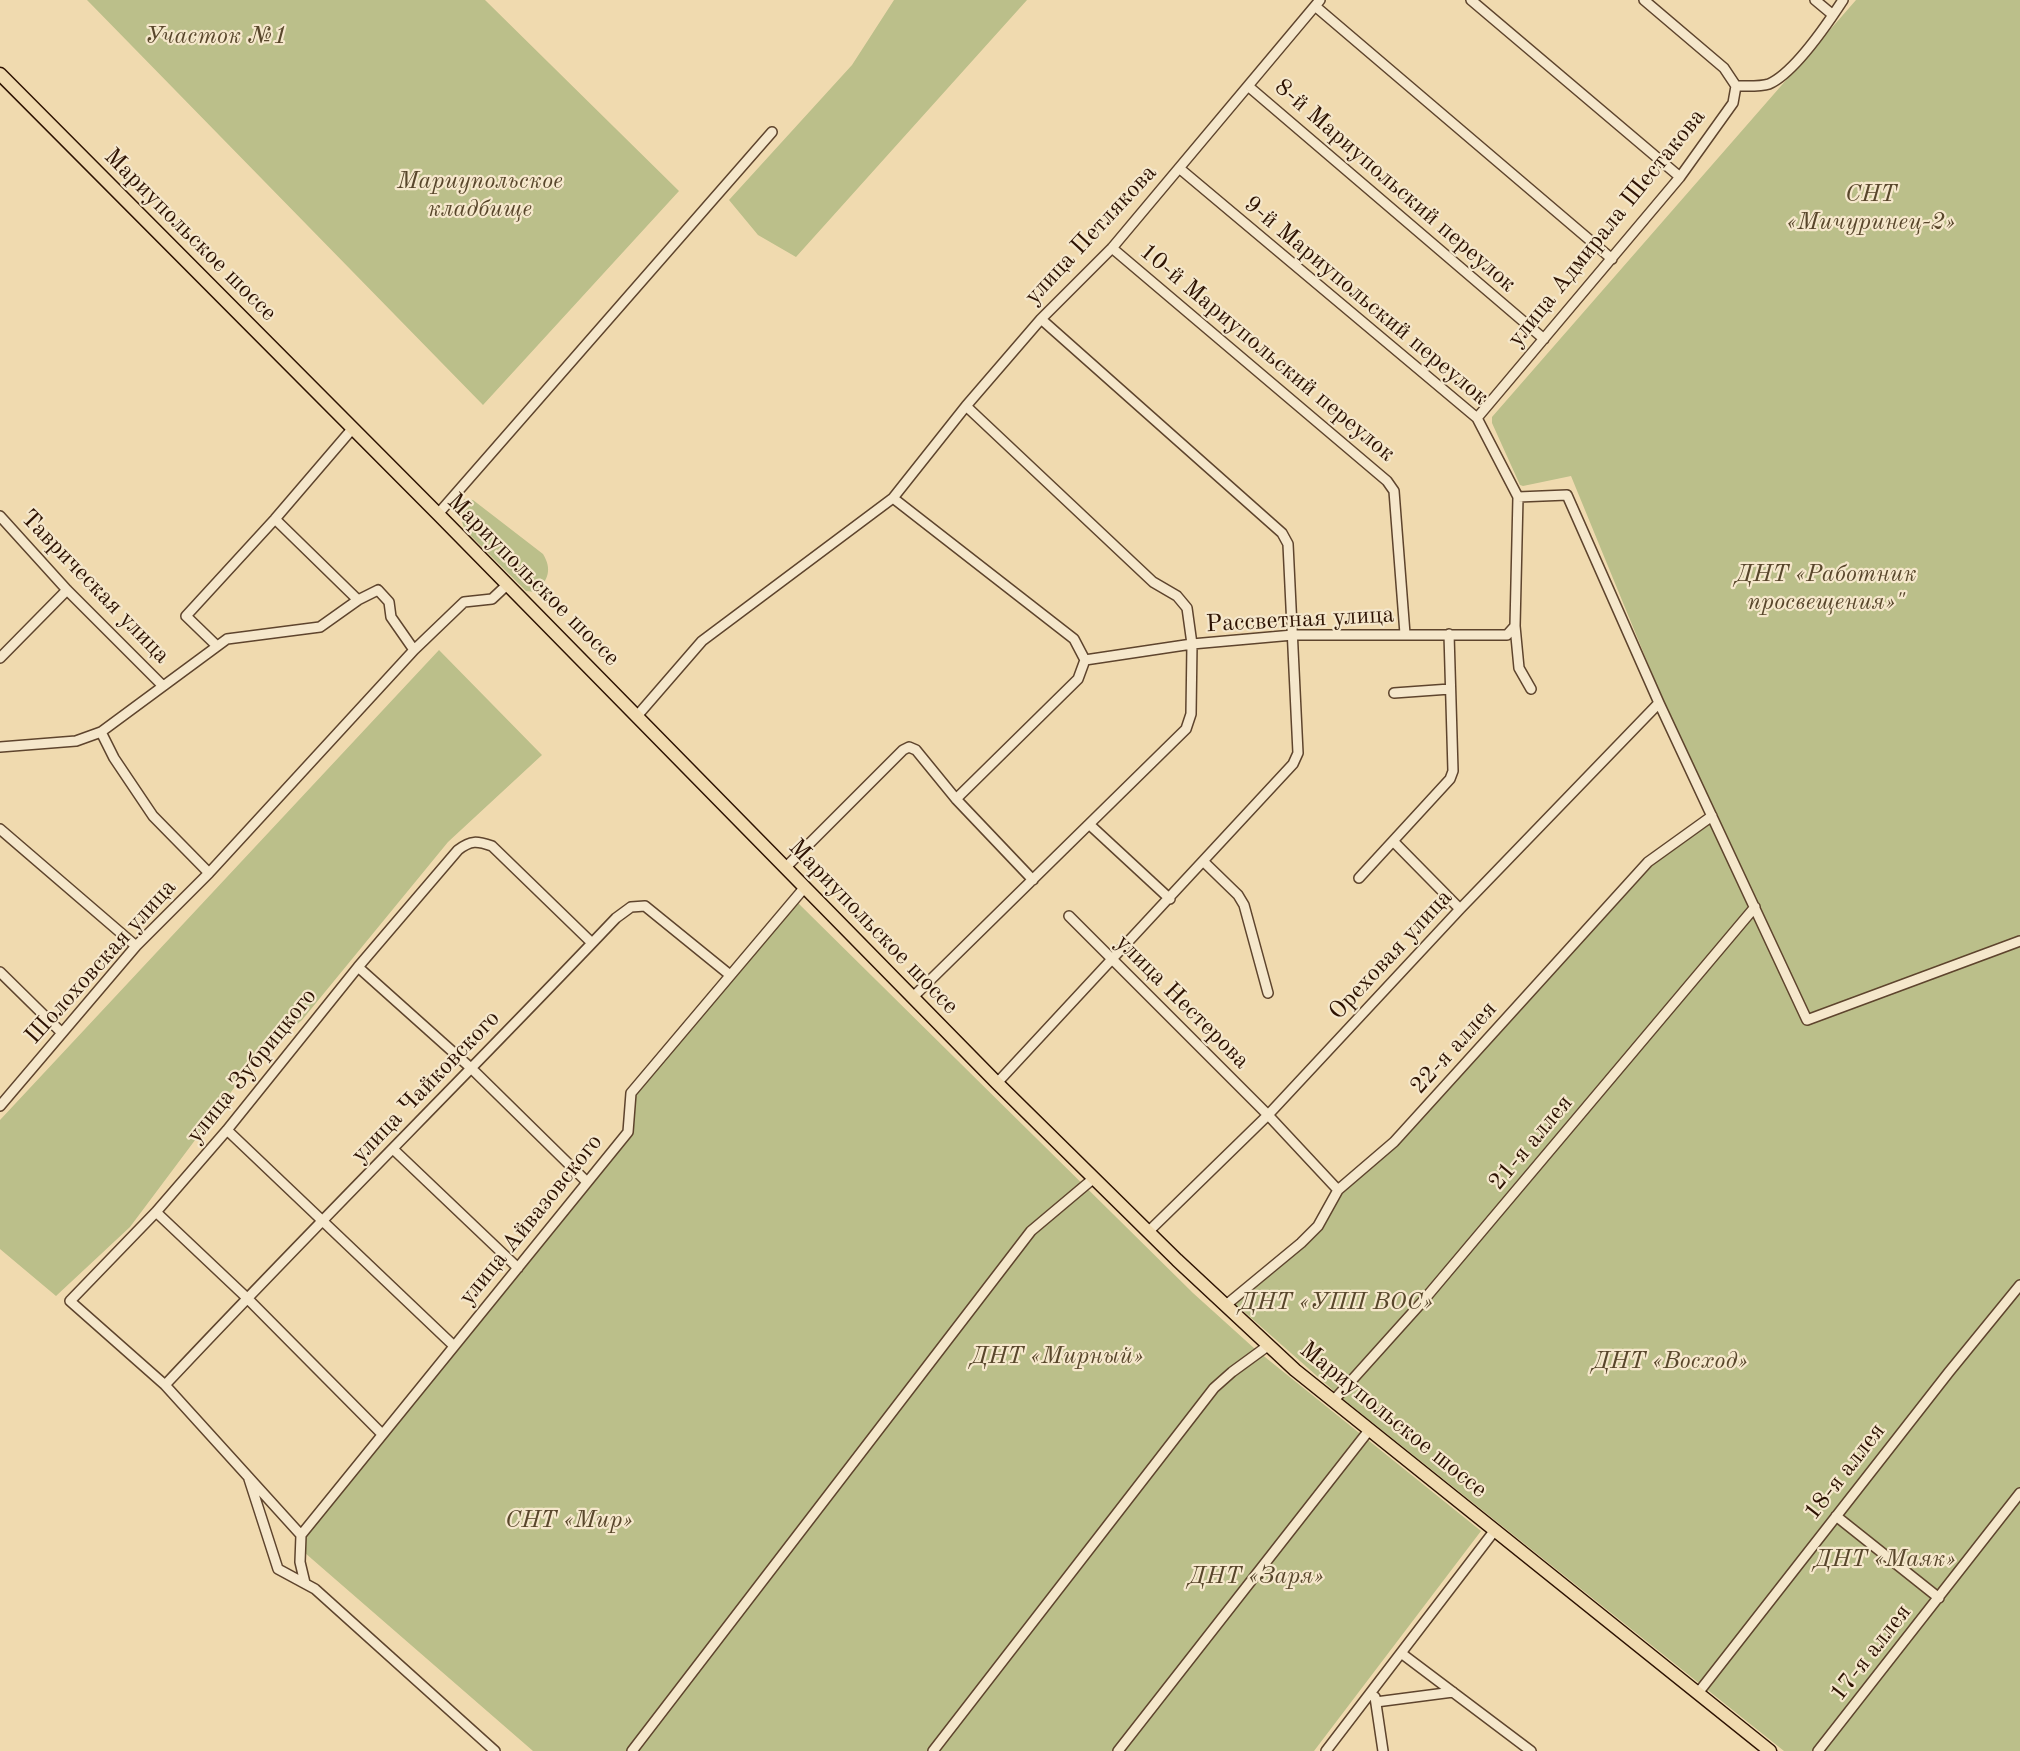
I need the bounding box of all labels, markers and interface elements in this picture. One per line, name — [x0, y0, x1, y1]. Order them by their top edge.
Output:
park label: Участок №1 — [145, 23, 287, 51]
street label: 8-й Мариупольский переулок — [1268, 73, 1522, 299]
street label: улица Адмирала Шестакова — [1502, 103, 1712, 353]
street label: Мариупольское шоссе — [98, 143, 282, 327]
street label: улица Петлякова — [1019, 159, 1163, 311]
park label: Мариупольское кладбище — [397, 168, 563, 224]
park label: СНТ «Мичуринец-2» — [1787, 181, 1955, 237]
street label: 9-й Мариупольский переулок — [1238, 190, 1494, 412]
street label: 10-й Мариупольский переулок — [1133, 238, 1401, 468]
street label: Мариупольское шоссе — [441, 488, 625, 672]
street label: Таврическая улица — [14, 504, 176, 670]
park label: ДНТ «Работник просвещения»" — [1735, 561, 1917, 617]
street label: Рассветная улица — [1205, 601, 1395, 639]
street label: Мариупольское шоссе — [782, 833, 964, 1021]
street label: Шолоховская улица — [19, 874, 183, 1050]
street label: Ореховая улица — [1323, 884, 1459, 1026]
street label: улица Нестерова — [1109, 929, 1255, 1075]
street label: улица Зубрицкого — [181, 983, 323, 1149]
street label: 22-я аллея — [1405, 995, 1503, 1101]
street label: улица Чайковского — [346, 1005, 506, 1169]
street label: 21-я аллея — [1483, 1090, 1579, 1196]
street label: улица Айвазовского — [453, 1129, 609, 1311]
park label: ДНТ «УПП ВОС» — [1239, 1289, 1433, 1317]
street label: Мариупольское шоссе — [1294, 1336, 1492, 1504]
park label: ДНТ «Мирный» — [970, 1343, 1144, 1371]
park label: ДНТ «Восход» — [1592, 1348, 1748, 1376]
street label: 18-я аллея — [1798, 1418, 1892, 1526]
park label: СНТ «Мир» — [505, 1507, 633, 1535]
park label: ДНТ «Маяк» — [1814, 1546, 1956, 1574]
park label: ДНТ «Заря» — [1188, 1563, 1324, 1591]
street label: 17-я аллея — [1824, 1599, 1918, 1707]

